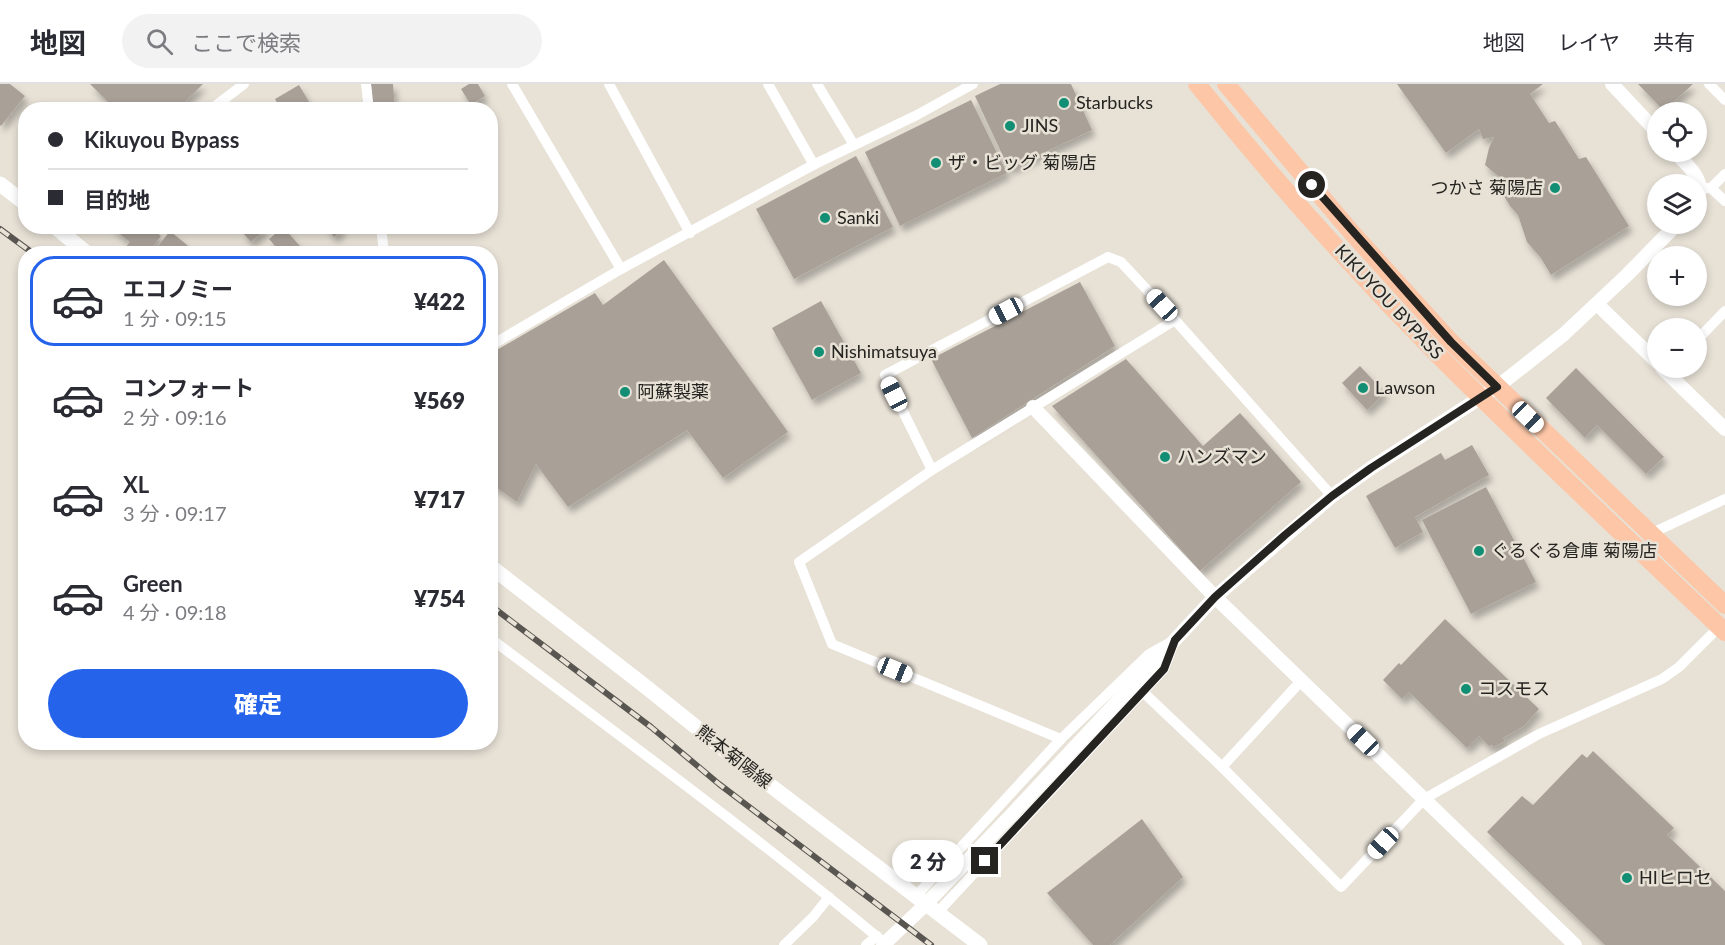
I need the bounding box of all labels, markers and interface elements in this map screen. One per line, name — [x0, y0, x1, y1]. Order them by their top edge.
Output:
search box — [122, 14, 542, 68]
text: 地図 — [30, 25, 86, 59]
icon: search — [143, 25, 176, 58]
text: ここで検索 — [191, 29, 301, 56]
text: 地図 — [1483, 29, 1525, 54]
text: レイヤ — [1558, 29, 1620, 54]
text: 共有 — [1653, 29, 1695, 54]
place label: Starbucks — [1076, 91, 1153, 113]
marker: Starbucks — [1057, 96, 1071, 110]
map controls — [1647, 102, 1707, 378]
button: locate — [1647, 102, 1707, 162]
place label: JINS — [1022, 114, 1058, 136]
marker: JINS — [1003, 119, 1017, 133]
text: Kikuyou Bypass — [84, 126, 239, 153]
place label: ザ・ビッグ 菊陽店 — [948, 151, 1097, 173]
marker: ザ・ビッグ 菊陽店 — [929, 156, 943, 170]
route start — [1298, 171, 1325, 198]
button: layers — [1647, 174, 1707, 234]
place label: つかさ 菊陽店 — [1430, 176, 1543, 198]
marker: つかさ 菊陽店 — [1548, 181, 1562, 195]
text: 目的地 — [84, 186, 150, 213]
place label: Sanki — [837, 206, 879, 228]
marker: Sanki — [818, 211, 832, 225]
street label: KIKUYOU BYPASS — [1331, 239, 1449, 363]
button: + — [1647, 246, 1707, 306]
icon: car — [51, 274, 105, 328]
text: エコノミー — [123, 275, 233, 302]
car — [1143, 286, 1181, 324]
text: ¥422 — [414, 288, 465, 315]
car — [986, 295, 1026, 327]
text: 1 分 · 09:15 — [123, 306, 227, 330]
button: − — [1647, 318, 1707, 378]
place label: Nishimatsuya — [831, 340, 937, 362]
marker: Nishimatsuya — [812, 345, 826, 359]
icon: car — [51, 373, 105, 427]
text: コンフォート — [123, 374, 254, 401]
car — [878, 374, 910, 414]
place label: Lawson — [1375, 376, 1435, 398]
place label: 阿蘇製薬 — [637, 380, 709, 402]
marker: Lawson — [1356, 381, 1370, 395]
marker: 阿蘇製薬 — [618, 385, 632, 399]
text: ¥569 — [414, 387, 465, 414]
car — [1509, 398, 1547, 436]
text: 2 分 · 09:16 — [123, 405, 227, 429]
place label: ハンズマン — [1177, 445, 1267, 467]
marker: ハンズマン — [1158, 450, 1172, 464]
text: XL — [123, 471, 149, 498]
icon: car — [51, 472, 105, 526]
text: ¥717 — [414, 486, 465, 513]
text: 3 分 · 09:17 — [123, 501, 227, 525]
place label: ぐるぐる倉庫 菊陽店 — [1491, 539, 1657, 561]
marker: ぐるぐる倉庫 菊陽店 — [1472, 544, 1486, 558]
text: Green — [123, 570, 183, 597]
icon: car — [51, 571, 105, 625]
text: ¥754 — [414, 585, 465, 612]
text: 4 分 · 09:18 — [123, 600, 227, 624]
car — [875, 655, 915, 685]
button: 確定 — [48, 669, 468, 738]
place label: コスモス — [1478, 677, 1550, 699]
marker: コスモス — [1459, 682, 1473, 696]
street label: 熊本菊陽線 — [692, 720, 777, 793]
car — [1344, 721, 1382, 759]
car — [1364, 824, 1402, 862]
callout: 2 分 — [892, 840, 964, 882]
route end — [971, 847, 998, 874]
text: 2 分 — [910, 849, 946, 873]
place label: HIヒロセ — [1639, 866, 1712, 888]
marker: HIヒロセ — [1620, 871, 1634, 885]

